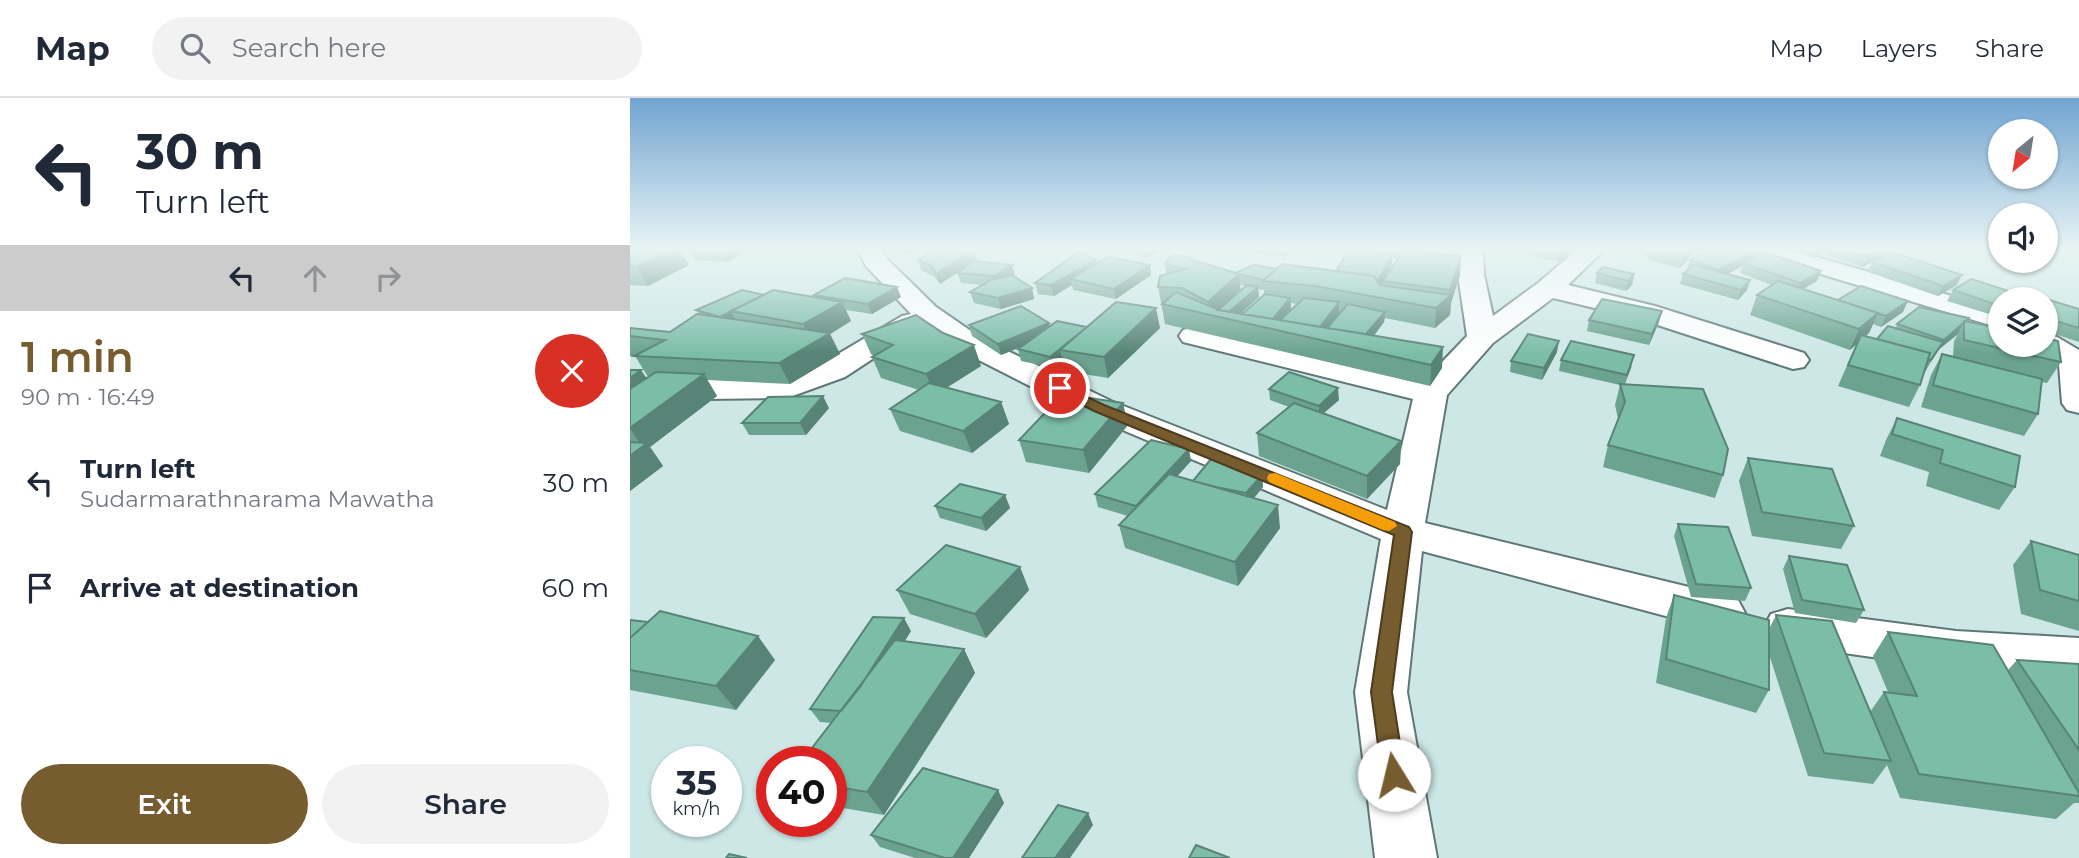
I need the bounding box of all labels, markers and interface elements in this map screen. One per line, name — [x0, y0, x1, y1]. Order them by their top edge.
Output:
search box — [152, 17, 642, 80]
text: Map — [35, 28, 110, 68]
icon: search — [176, 29, 214, 67]
text: Search here — [232, 32, 386, 64]
text: Map — [1769, 34, 1823, 63]
text: Layers — [1861, 34, 1937, 63]
text: Share — [1975, 34, 2044, 63]
north arrow — [1988, 119, 2058, 189]
map controls — [1988, 119, 2058, 357]
text: 30 m — [136, 122, 264, 181]
icon: left — [21, 126, 112, 217]
text: Turn left — [136, 182, 270, 221]
button: sound — [1988, 203, 2058, 273]
icon: left — [223, 259, 261, 297]
icon: ahead — [296, 259, 334, 297]
icon: right — [369, 259, 407, 297]
button: layers — [1988, 287, 2058, 357]
text: 1 min — [21, 331, 134, 383]
button: close — [535, 334, 609, 408]
pin — [1030, 358, 1090, 418]
icon: arrive — [1041, 369, 1079, 407]
text: 90 m · 16:49 — [21, 383, 155, 411]
text: Turn left — [80, 453, 196, 485]
icon: left — [21, 464, 59, 502]
text: 30 m — [543, 467, 609, 499]
text: Sudarmarathnarama Mawatha — [80, 485, 435, 513]
icon: arrive — [21, 569, 59, 607]
text: Arrive at destination — [80, 572, 359, 604]
text: 60 m — [542, 572, 609, 604]
position arrow — [1357, 738, 1431, 812]
speed limit sign: 40 — [756, 746, 847, 837]
text: 35 — [676, 761, 717, 804]
button: Exit — [21, 764, 308, 844]
button: Share — [322, 764, 609, 844]
text: km/h — [672, 798, 721, 820]

